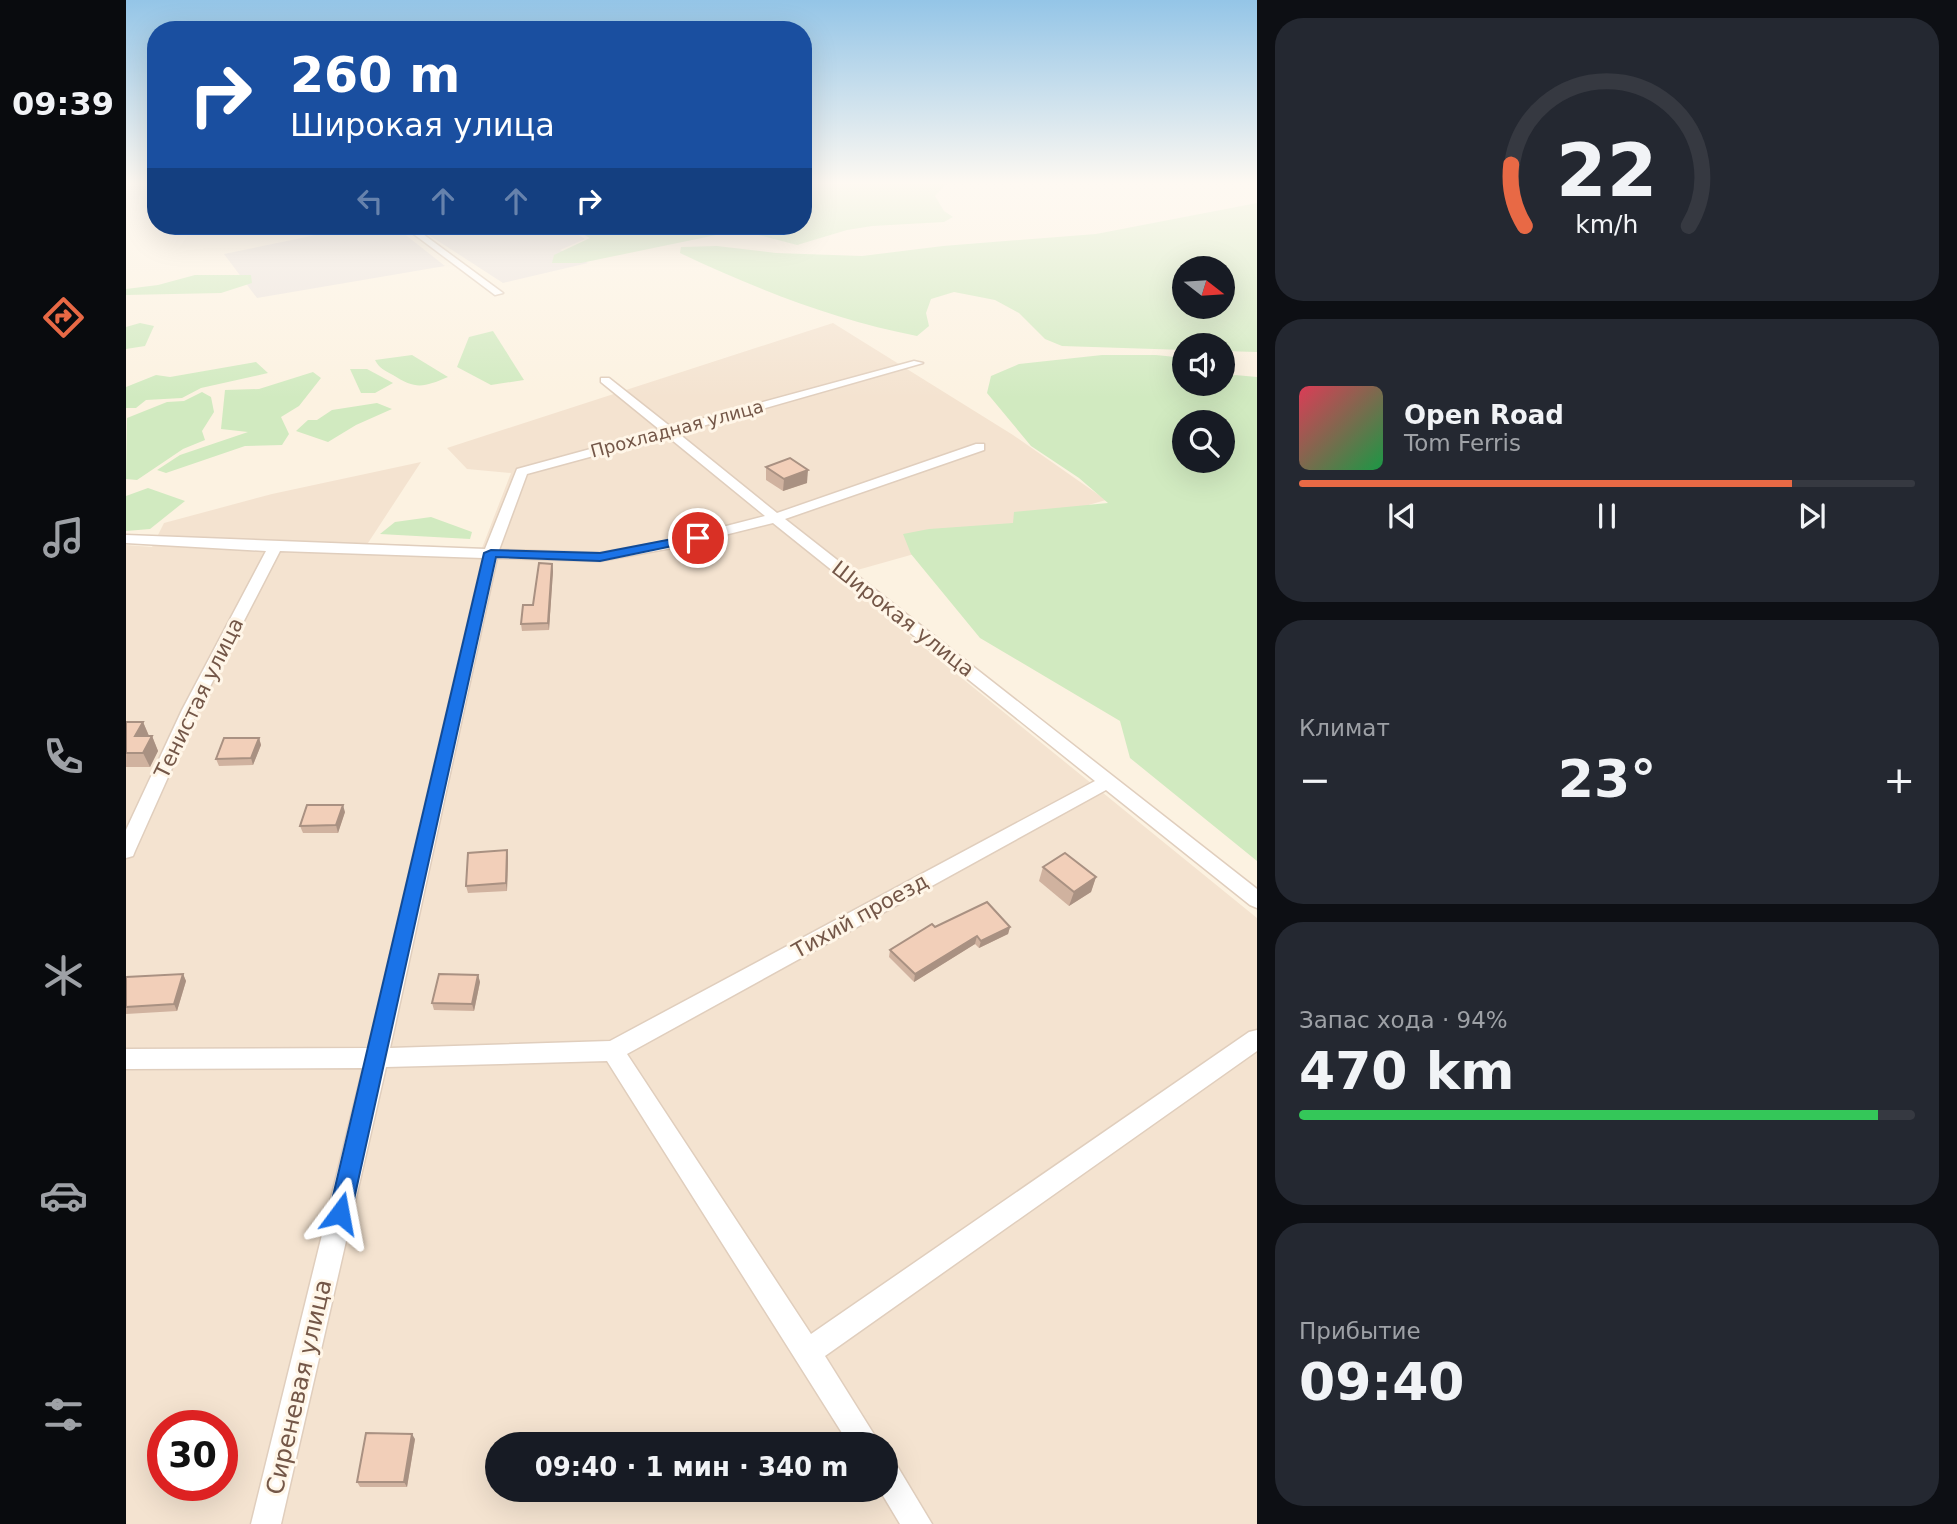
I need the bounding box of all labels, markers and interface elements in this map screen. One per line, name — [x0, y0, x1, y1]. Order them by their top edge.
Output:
text: 260 m — [290, 47, 460, 104]
icon: right — [175, 49, 266, 140]
text: 09:39 — [12, 85, 114, 123]
text: Широкая улица — [290, 106, 555, 144]
text: 22 — [1556, 128, 1658, 213]
icon: left — [351, 182, 389, 220]
icon: ahead — [424, 182, 462, 220]
icon: ahead — [497, 182, 535, 220]
icon: right — [570, 182, 608, 220]
text: km/h — [1575, 209, 1639, 238]
north arrow — [1172, 256, 1236, 318]
map controls — [1172, 256, 1235, 473]
icon: directions — [39, 293, 88, 342]
button: sound — [1172, 333, 1235, 396]
street label: Прохладная улица — [588, 395, 766, 462]
text: Open Road — [1404, 400, 1564, 430]
button: search — [1172, 410, 1235, 473]
text: Tom Ferris — [1404, 430, 1521, 456]
icon: previous — [1383, 497, 1421, 535]
icon: pause — [1588, 497, 1626, 535]
icon: next — [1793, 497, 1831, 535]
pin — [668, 508, 728, 568]
icon: music — [39, 513, 88, 562]
icon: arrive — [679, 519, 717, 557]
street label: Широкая улица — [827, 556, 979, 682]
street label: Тенистая улица — [149, 614, 248, 783]
text: Климат — [1299, 715, 1390, 741]
icon: phone — [39, 732, 88, 781]
text: 23° — [1558, 749, 1656, 809]
text: − — [1299, 758, 1331, 802]
text: + — [1883, 758, 1915, 802]
street label: Тихий проезд — [787, 869, 932, 964]
icon: climate — [39, 951, 88, 1000]
text: Запас хода · 94% — [1299, 1007, 1508, 1033]
text: 470 km — [1299, 1041, 1514, 1101]
icon: car — [39, 1171, 88, 1220]
position arrow — [303, 1176, 377, 1250]
street label: Сиреневая улица — [261, 1277, 337, 1497]
text: Прибытие — [1299, 1318, 1421, 1344]
text: 09:40 — [1299, 1352, 1465, 1412]
icon: filters — [39, 1390, 88, 1439]
speed limit sign: 30 — [147, 1410, 238, 1501]
text: 09:40 · 1 мин · 340 m — [535, 1452, 848, 1482]

